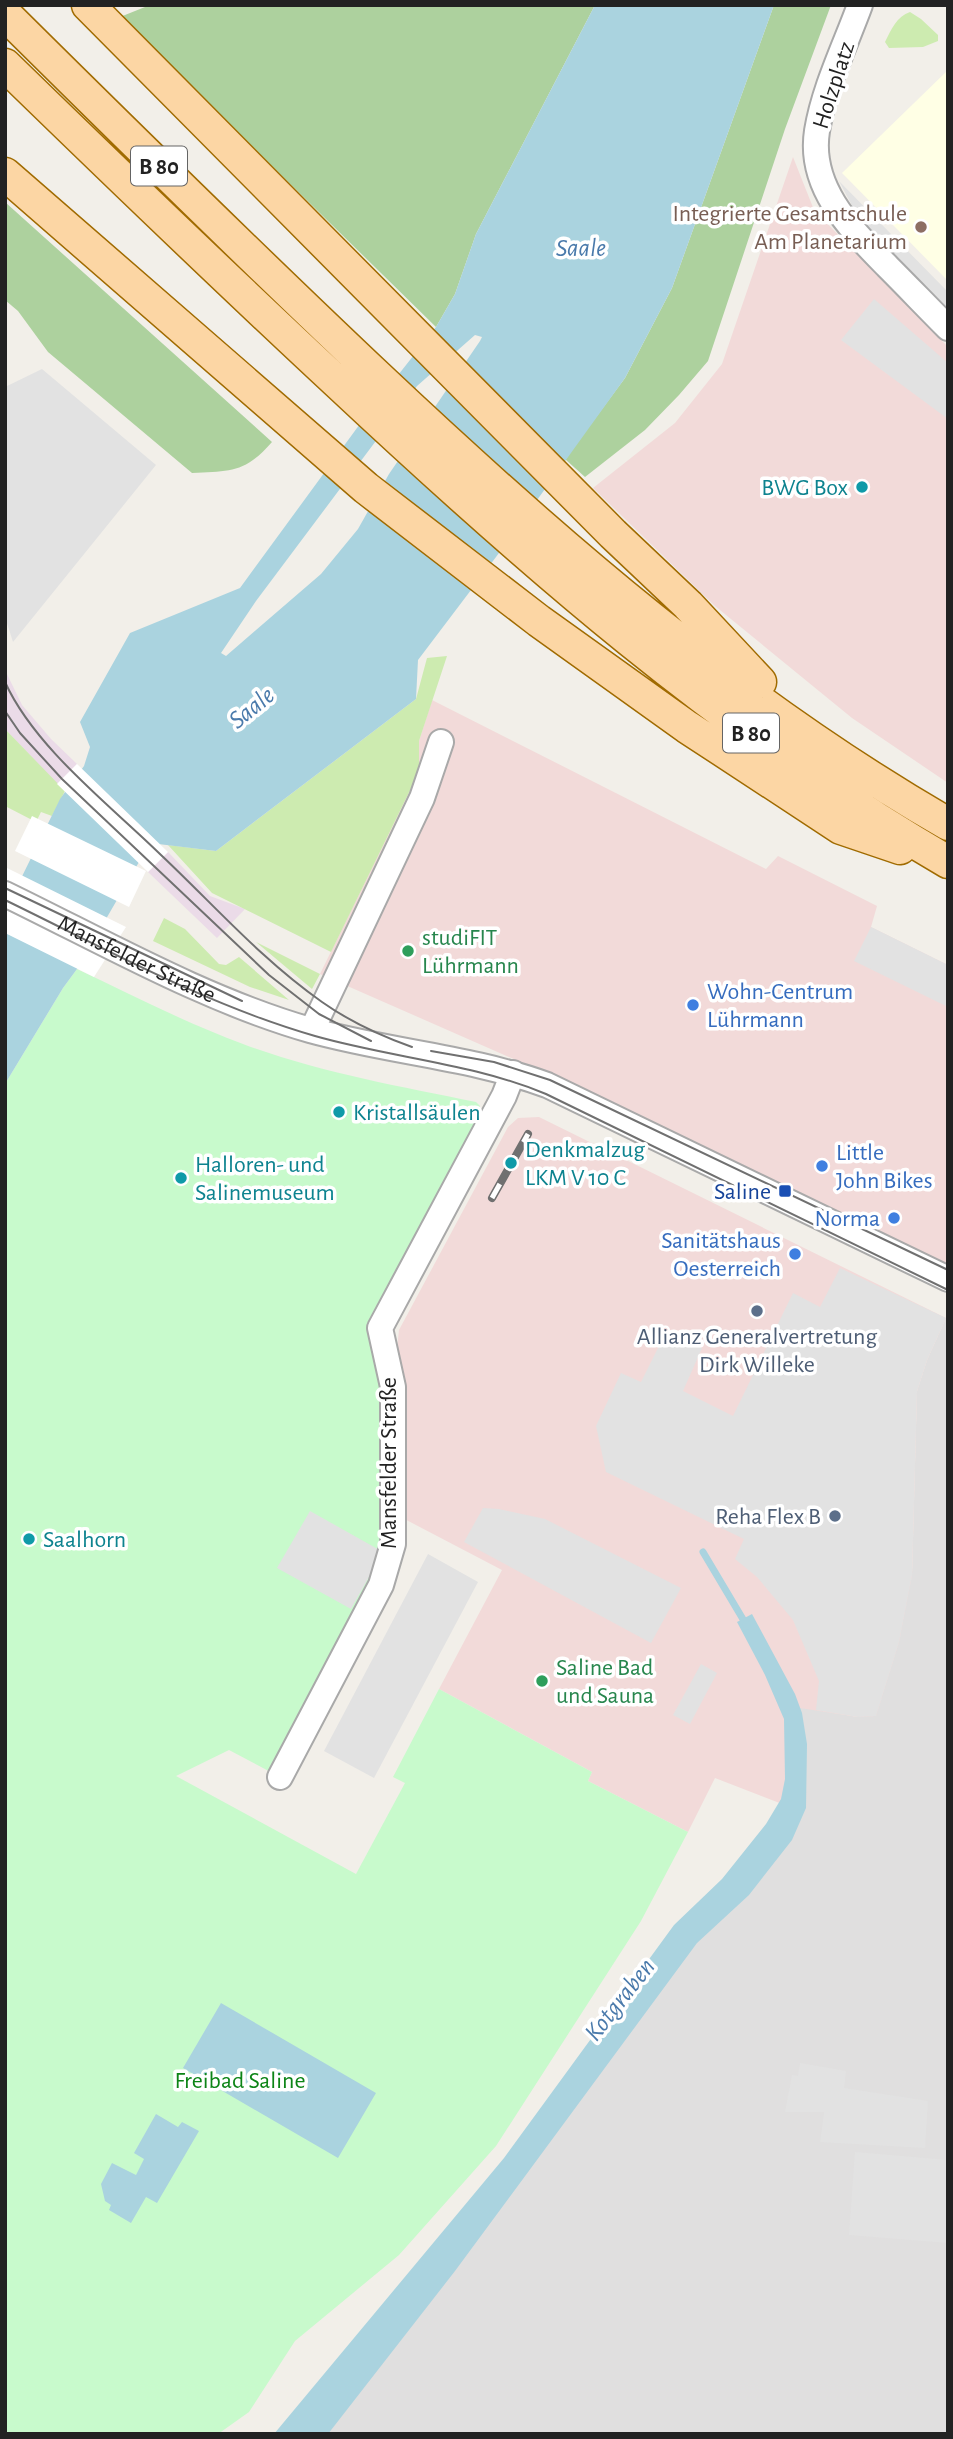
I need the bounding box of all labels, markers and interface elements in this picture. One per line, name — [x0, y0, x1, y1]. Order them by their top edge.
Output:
street label: Holzplatz — [809, 39, 859, 132]
road number: B 80 — [131, 146, 187, 186]
place label: Integrierte Gesamtschule Am Planetarium — [672, 202, 907, 254]
marker: Integrierte Gesamtschule Am Planetarium — [913, 219, 929, 235]
water label: Saale — [556, 235, 606, 261]
place label: BWG Box — [761, 476, 849, 500]
marker: BWG Box — [854, 479, 870, 495]
water label: Saale — [224, 682, 279, 734]
road number: B 80 — [723, 713, 779, 752]
street label: Mansfelder Straße — [54, 911, 219, 1008]
place label: studiFIT Lührmann — [422, 926, 519, 978]
marker: studiFIT Lührmann — [400, 943, 416, 959]
place label: Wohn-Centrum Lührmann — [707, 980, 853, 1032]
marker: Wohn-Centrum Lührmann — [685, 997, 701, 1013]
place label: Kristallsäulen — [353, 1101, 481, 1125]
marker: Kristallsäulen — [331, 1104, 347, 1120]
place label: Denkmalzug LKM V 10 C — [525, 1138, 645, 1190]
place label: Little John Bikes — [836, 1141, 933, 1193]
place label: Halloren- und Salinemuseum — [195, 1153, 335, 1205]
marker: Denkmalzug LKM V 10 C — [503, 1155, 519, 1171]
marker: Little John Bikes — [814, 1158, 830, 1174]
marker: Halloren- und Salinemuseum — [173, 1170, 189, 1186]
place label: Saline — [714, 1180, 771, 1204]
marker: Saline — [777, 1183, 793, 1199]
place label: Norma — [815, 1207, 880, 1231]
marker: Norma — [886, 1210, 902, 1226]
place label: Sanitätshaus Oesterreich — [661, 1229, 781, 1281]
marker: Sanitätshaus Oesterreich — [787, 1246, 803, 1262]
marker: Allianz Generalvertretung Dirk Willeke — [749, 1303, 765, 1319]
place label: Allianz Generalvertretung Dirk Willeke — [637, 1325, 877, 1377]
street label: Mansfelder Straße — [377, 1377, 401, 1549]
place label: Reha Flex B — [715, 1505, 821, 1529]
marker: Reha Flex B — [827, 1508, 843, 1524]
place label: Saalhorn — [43, 1528, 126, 1552]
marker: Saalhorn — [21, 1531, 37, 1547]
place label: Saline Bad und Sauna — [556, 1656, 654, 1708]
marker: Saline Bad und Sauna — [534, 1673, 550, 1689]
water label: Kotgraben — [580, 1953, 660, 2046]
park label: Freibad Saline — [174, 2069, 306, 2093]

